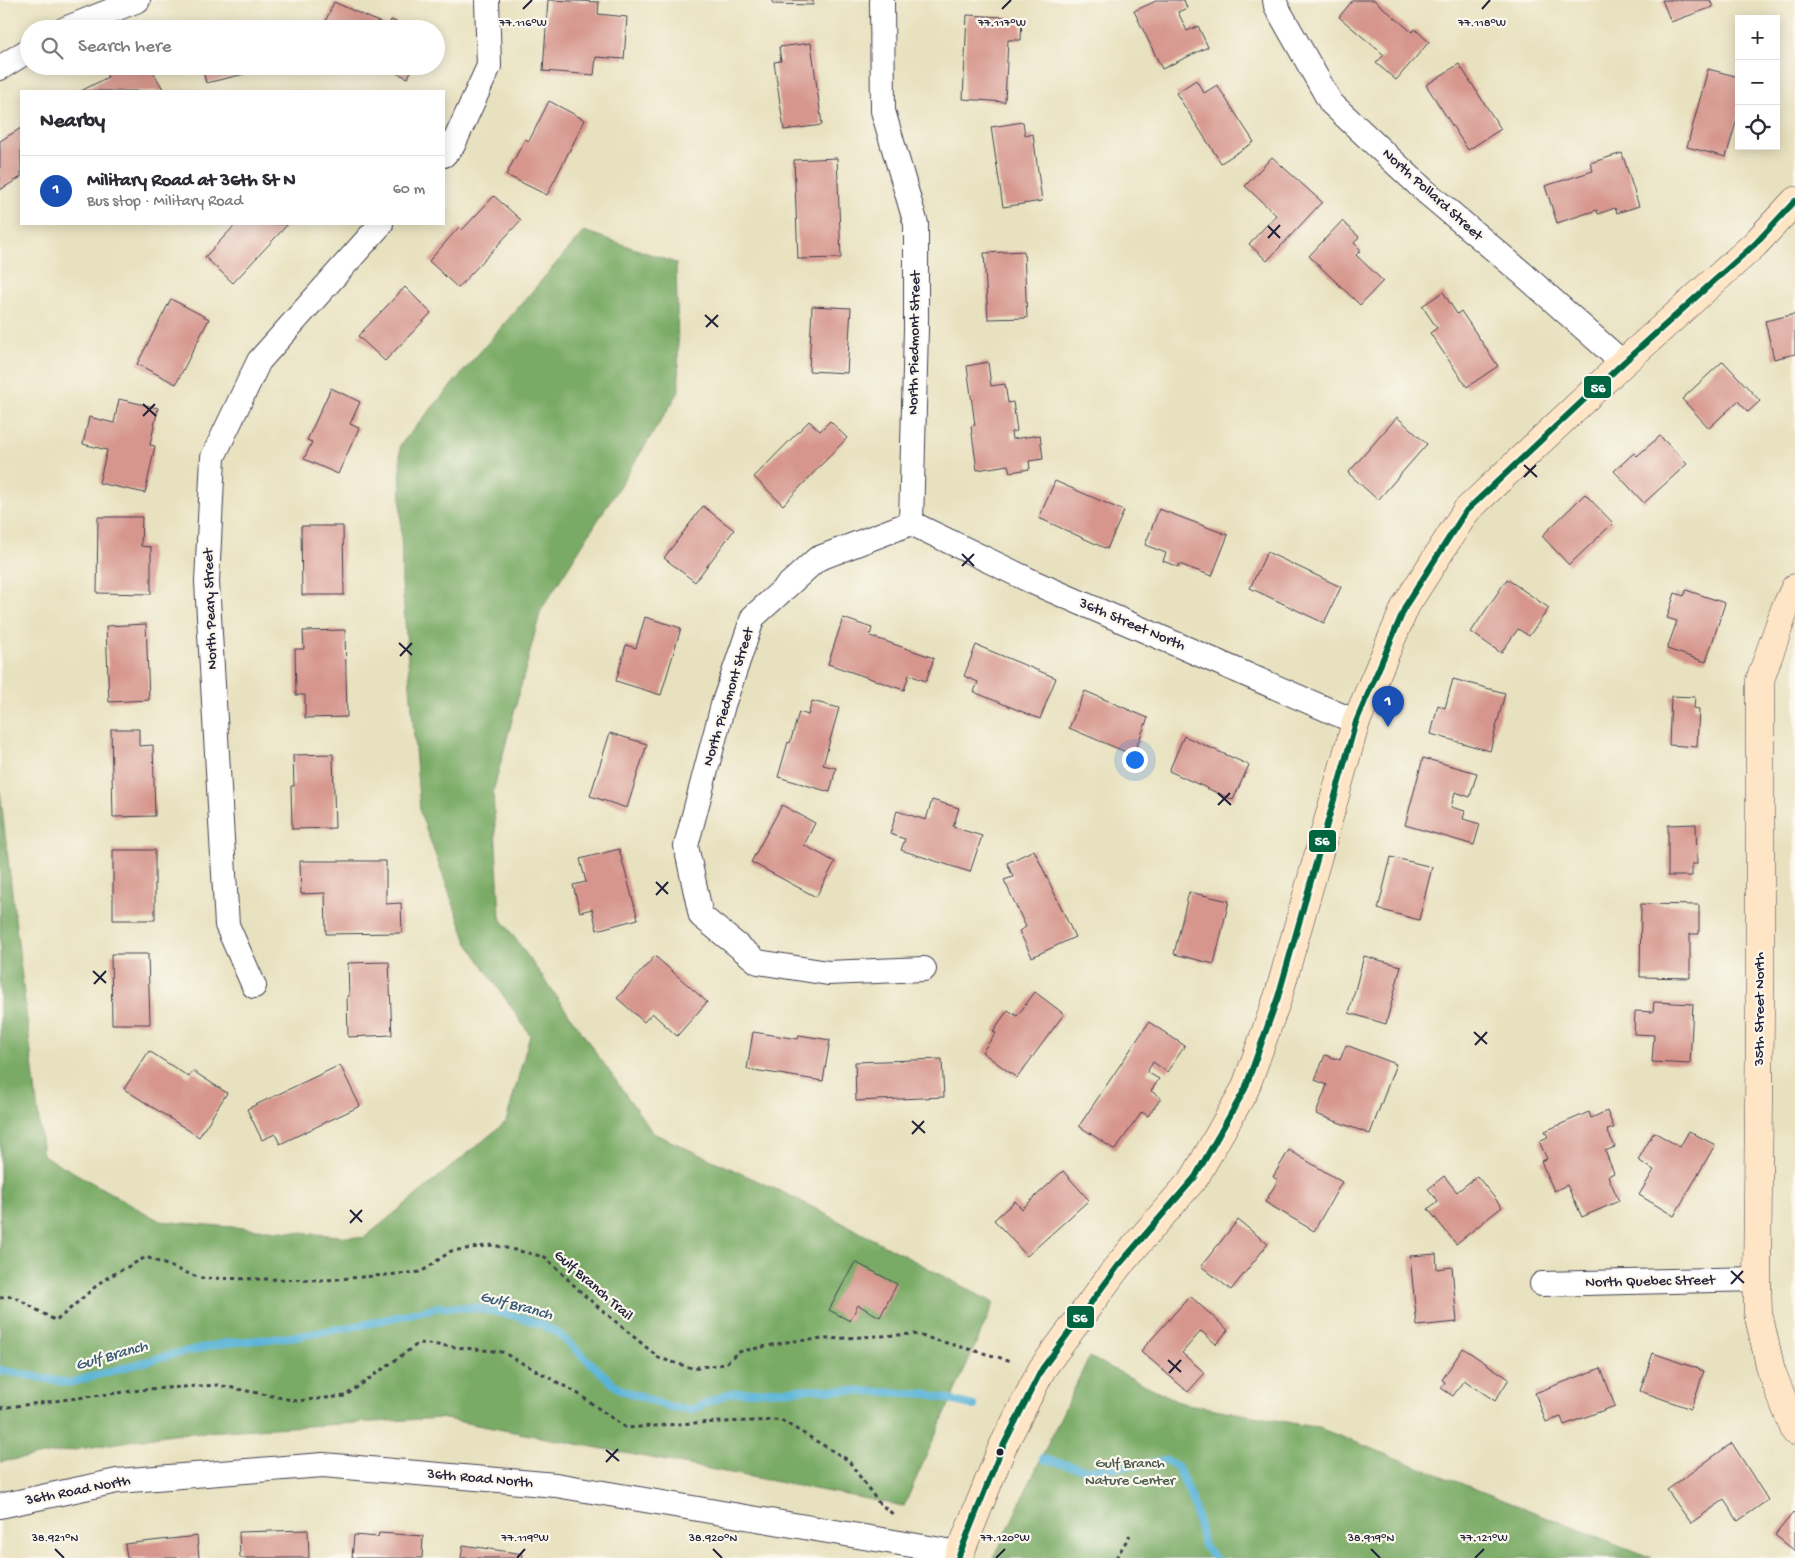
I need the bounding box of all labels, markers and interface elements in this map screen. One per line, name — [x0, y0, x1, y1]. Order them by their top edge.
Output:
map controls — [1735, 15, 1780, 150]
button: + — [1735, 15, 1780, 60]
text: 77.116°W — [498, 17, 547, 31]
text: 77.117°W — [977, 17, 1026, 31]
text: 77.118°W — [1457, 17, 1506, 31]
search box — [20, 20, 445, 75]
icon: search — [38, 34, 66, 62]
text: Search here — [78, 36, 172, 59]
button: − — [1735, 60, 1780, 105]
button: locate — [1735, 105, 1780, 150]
text: Nearby — [40, 110, 105, 135]
street label: North Pollard Street — [1378, 145, 1487, 246]
text: Military Road at 36th St N — [87, 170, 296, 193]
text: 1 — [53, 181, 59, 200]
text: 60 m — [393, 181, 425, 200]
text: Bus stop · Military Road — [87, 193, 243, 212]
street label: North Piedmont Street — [905, 269, 925, 415]
line badge: 56 — [1583, 375, 1612, 399]
text: 56 — [1591, 381, 1606, 398]
street label: North Peary Street — [200, 546, 222, 670]
street label: 36th Street North — [1075, 594, 1188, 656]
street label: North Piedmont Street — [699, 624, 759, 768]
pin: 1 — [1372, 686, 1404, 727]
your location — [1122, 747, 1148, 773]
line badge: 56 — [1308, 829, 1337, 853]
text: 56 — [1315, 834, 1330, 851]
street label: 35th Street North — [1751, 952, 1769, 1067]
street label: Gulf Branch Trail — [550, 1247, 636, 1325]
street label: North Quebec Street — [1585, 1272, 1717, 1292]
water label: Gulf Branch — [478, 1288, 555, 1326]
line badge: 56 — [1066, 1305, 1095, 1329]
text: 56 — [1073, 1311, 1088, 1328]
water label: Gulf Branch — [74, 1338, 151, 1376]
unlabelled marker — [995, 1447, 1005, 1457]
park label: Gulf Branch Nature Center — [1085, 1455, 1177, 1490]
street label: 36th Road North — [425, 1465, 534, 1493]
street label: 36th Road North — [23, 1472, 132, 1510]
text: 38.921°N — [31, 1532, 78, 1546]
text: 77.119°W — [500, 1532, 549, 1546]
text: 38.920°N — [688, 1532, 737, 1546]
text: 77.120°W — [979, 1532, 1030, 1546]
text: 38.919°N — [1347, 1532, 1394, 1546]
text: 77.121°W — [1459, 1532, 1508, 1546]

